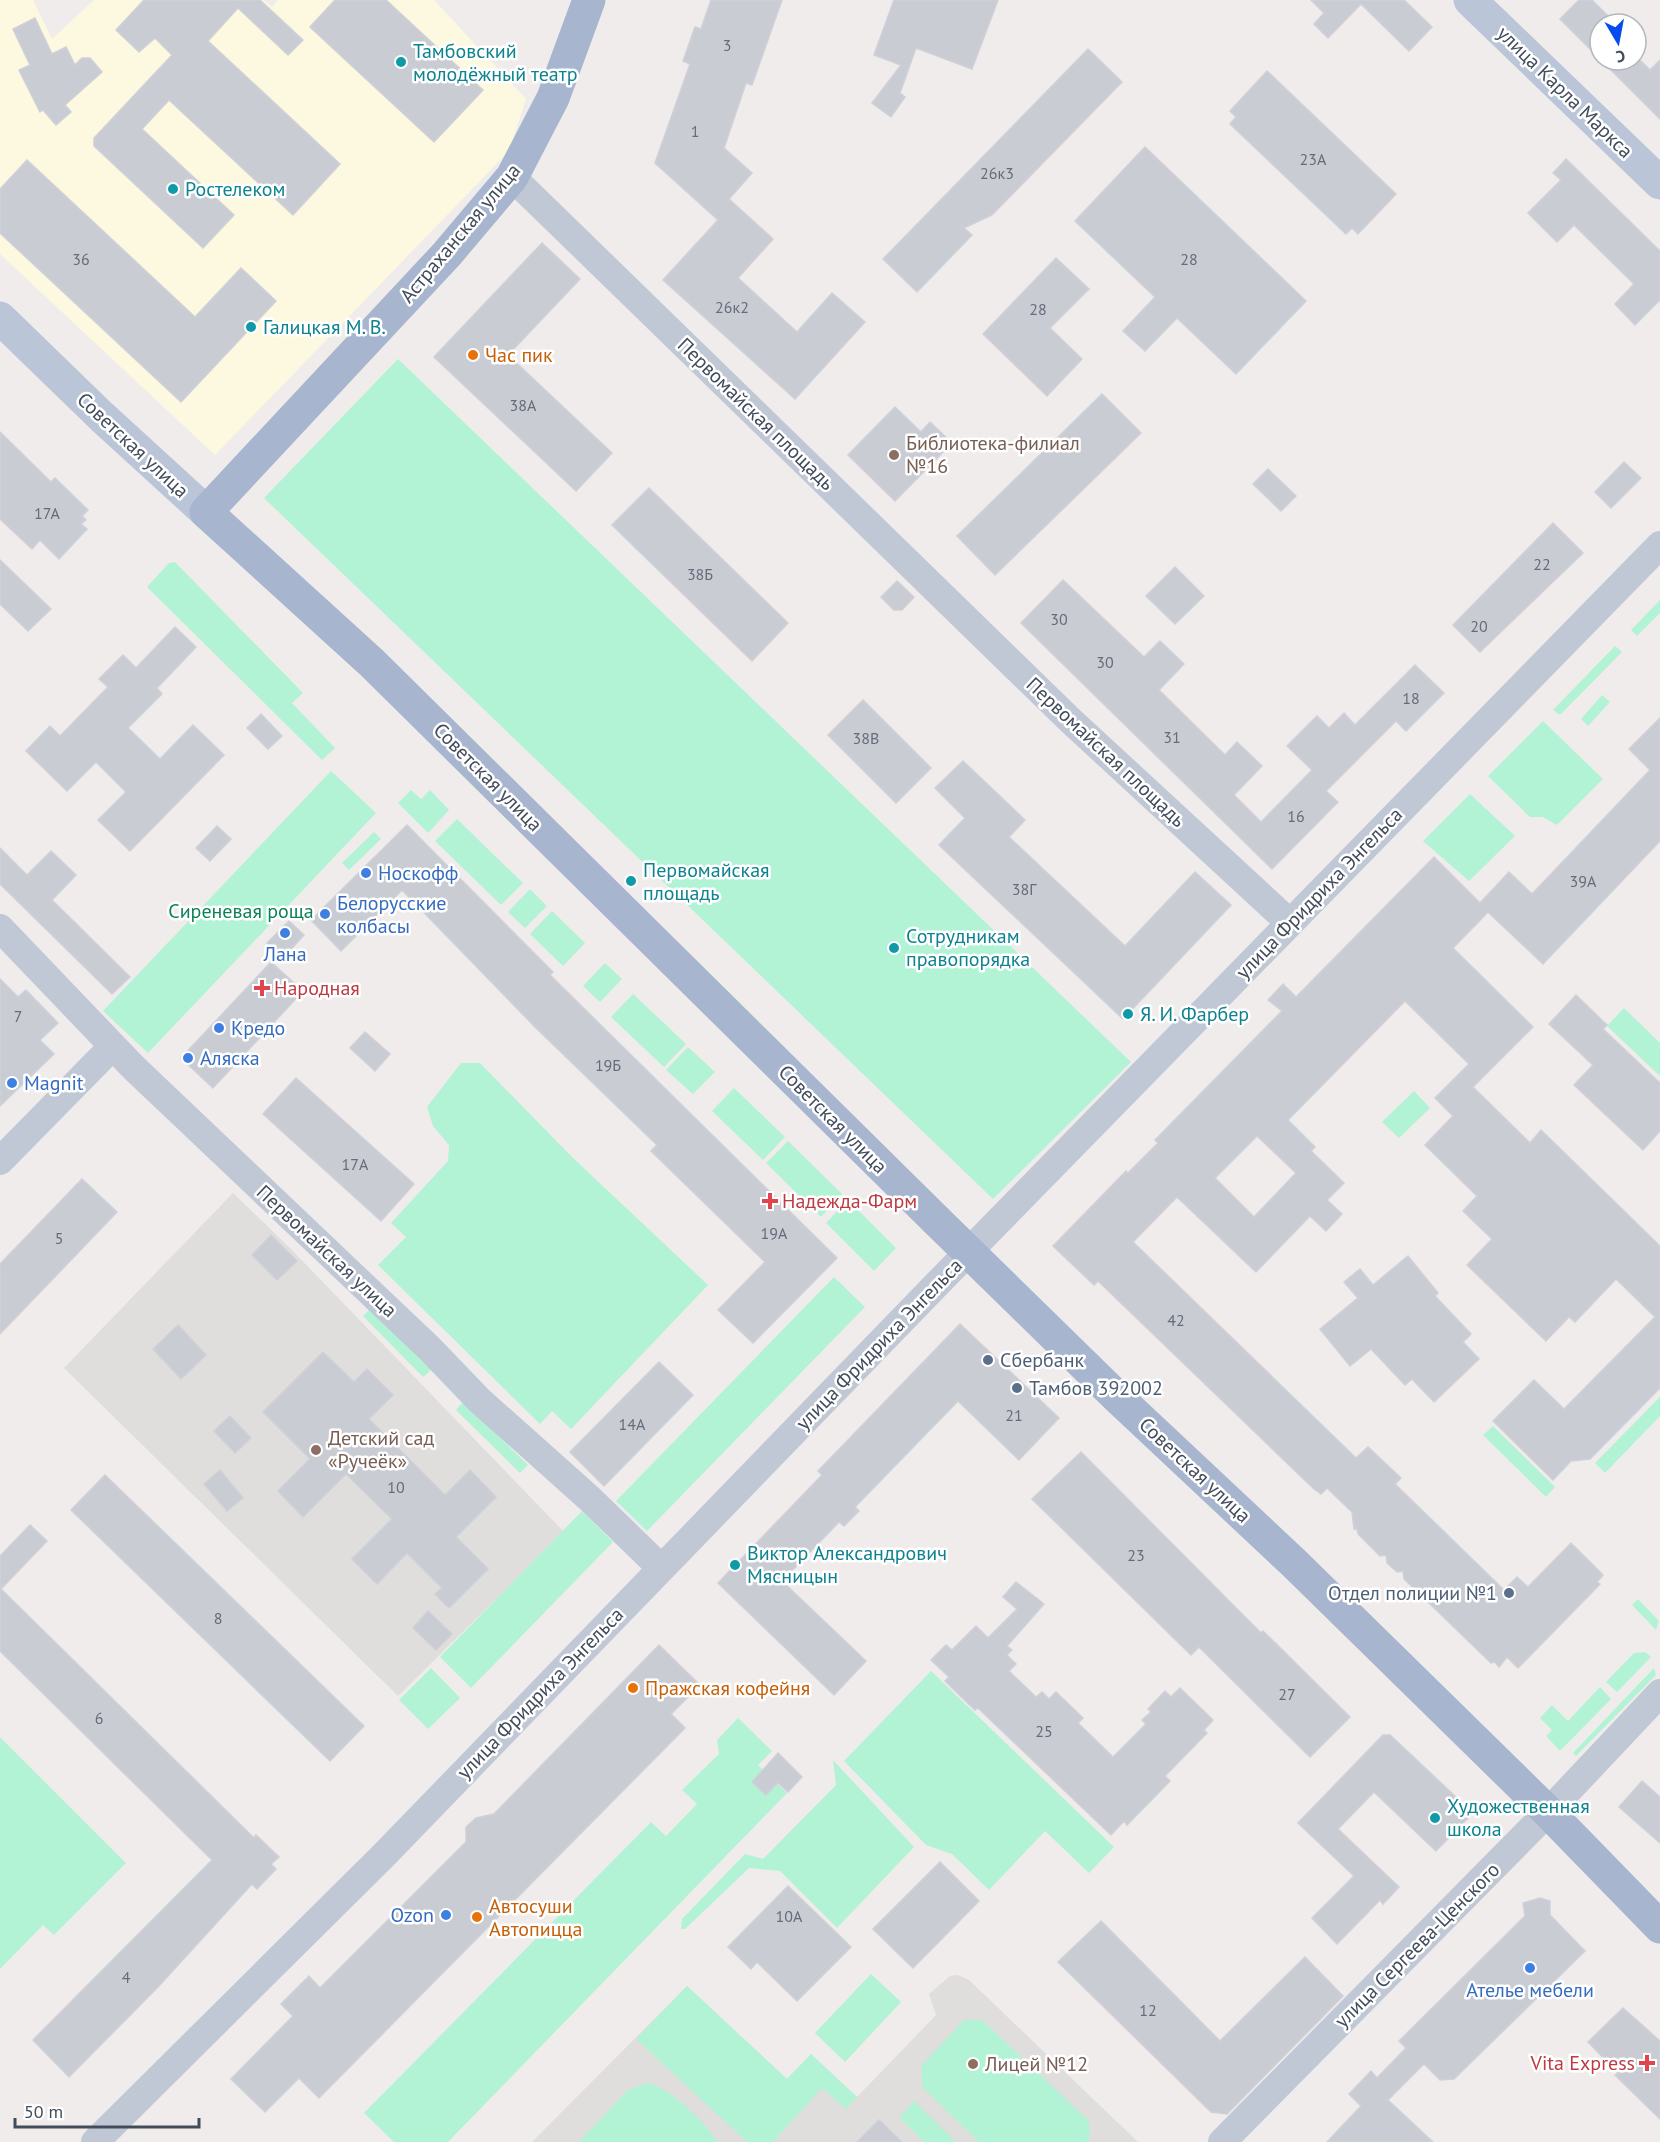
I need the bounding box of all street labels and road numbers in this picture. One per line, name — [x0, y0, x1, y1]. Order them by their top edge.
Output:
street label: улица Карла Маркса — [1492, 20, 1638, 164]
street label: Астраханская улица — [394, 158, 526, 308]
street label: Первомайская площадь — [672, 332, 840, 496]
street label: Советская улица — [72, 387, 194, 503]
street label: Первомайская площадь — [1021, 671, 1191, 833]
street label: Советская улица — [428, 717, 548, 837]
street label: улица Фридриха Энгельса — [1230, 802, 1408, 984]
street label: Советская улица — [773, 1059, 893, 1179]
street label: Первомайская улица — [251, 1179, 403, 1323]
street label: улица Фридриха Энгельса — [790, 1253, 968, 1435]
street label: Советская улица — [1134, 1412, 1256, 1528]
street label: улица Фридриха Энгельса — [451, 1602, 629, 1784]
street label: улица Сергеева-Ценского — [1329, 1857, 1505, 2033]

